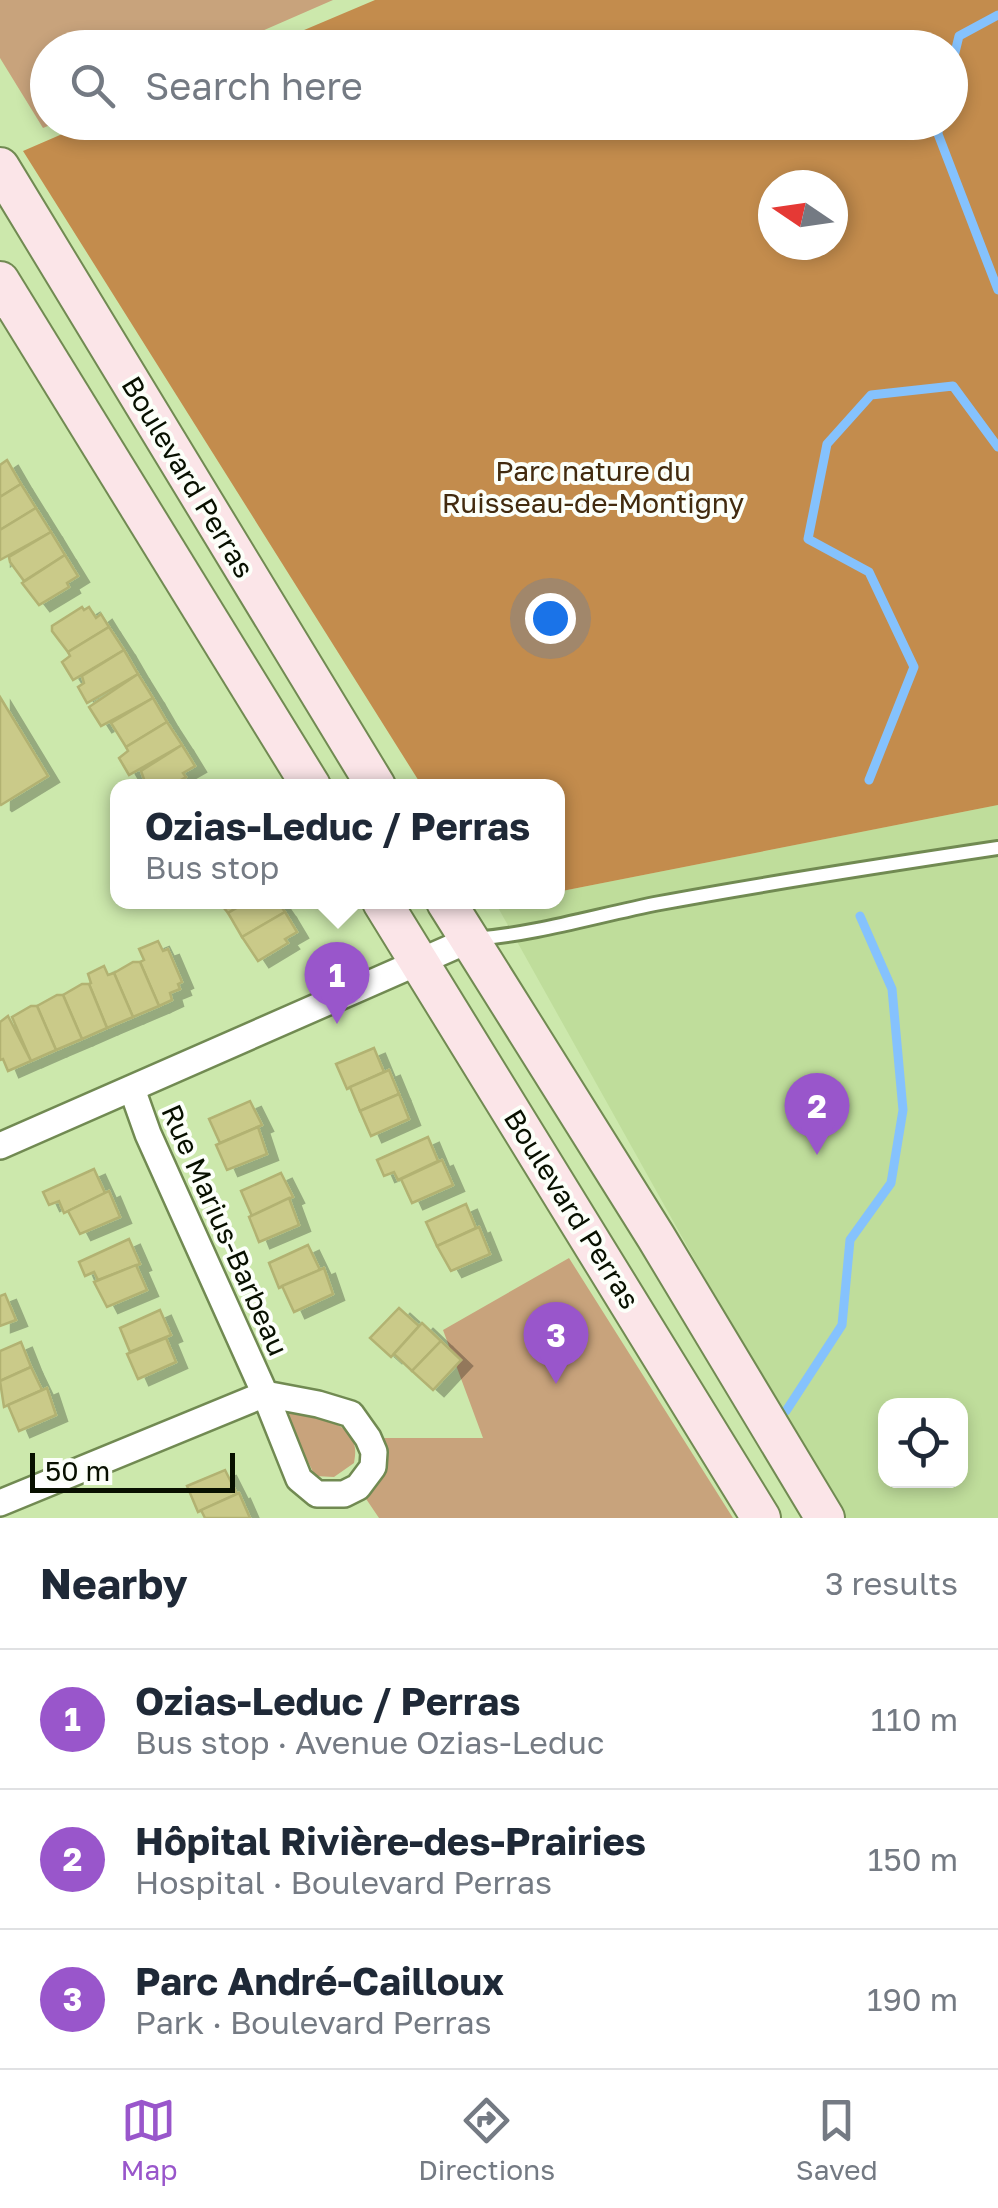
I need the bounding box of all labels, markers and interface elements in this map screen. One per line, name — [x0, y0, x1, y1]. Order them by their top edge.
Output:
search box — [30, 30, 968, 140]
icon: search — [65, 58, 120, 113]
text: Search here — [145, 63, 363, 108]
north arrow — [758, 170, 848, 260]
street label: Boulevard Perras — [115, 370, 262, 583]
park label: Parc nature du Ruisseau-de-Montigny — [442, 454, 745, 519]
your location — [525, 593, 576, 644]
popup — [110, 779, 565, 909]
text: Ozias-Leduc / Perras — [145, 803, 530, 848]
text: Bus stop — [145, 848, 279, 886]
pin: 1 — [304, 942, 370, 1024]
pin: 2 — [784, 1072, 850, 1155]
street label: Rue Marius-Barbeau — [155, 1099, 296, 1360]
street label: Boulevard Perras — [498, 1103, 647, 1315]
pin: 3 — [524, 1302, 588, 1384]
map controls — [878, 1398, 968, 1488]
button: locate — [878, 1398, 968, 1488]
scale bar — [30, 1448, 235, 1492]
text: 50 m — [45, 1454, 110, 1487]
text: Nearby — [40, 1558, 188, 1608]
text: 3 results — [825, 1564, 958, 1602]
text: Ozias-Leduc / Perras — [135, 1678, 521, 1723]
text: 1 — [64, 1700, 81, 1738]
text: 110 m — [871, 1700, 958, 1738]
text: Bus stop · Avenue Ozias-Leduc — [135, 1723, 604, 1761]
text: Hôpital Rivière-des-Prairies — [135, 1818, 646, 1863]
text: 2 — [63, 1840, 82, 1878]
text: 150 m — [868, 1840, 958, 1878]
text: Hospital · Boulevard Perras — [135, 1863, 552, 1901]
text: Parc André-Cailloux — [135, 1958, 504, 2003]
text: 3 — [63, 1980, 82, 2018]
text: 190 m — [867, 1980, 958, 2018]
text: Park · Boulevard Perras — [135, 2003, 491, 2041]
tab: Map — [120, 2093, 178, 2186]
tab: Directions — [418, 2093, 555, 2186]
tab: Saved — [796, 2093, 878, 2186]

